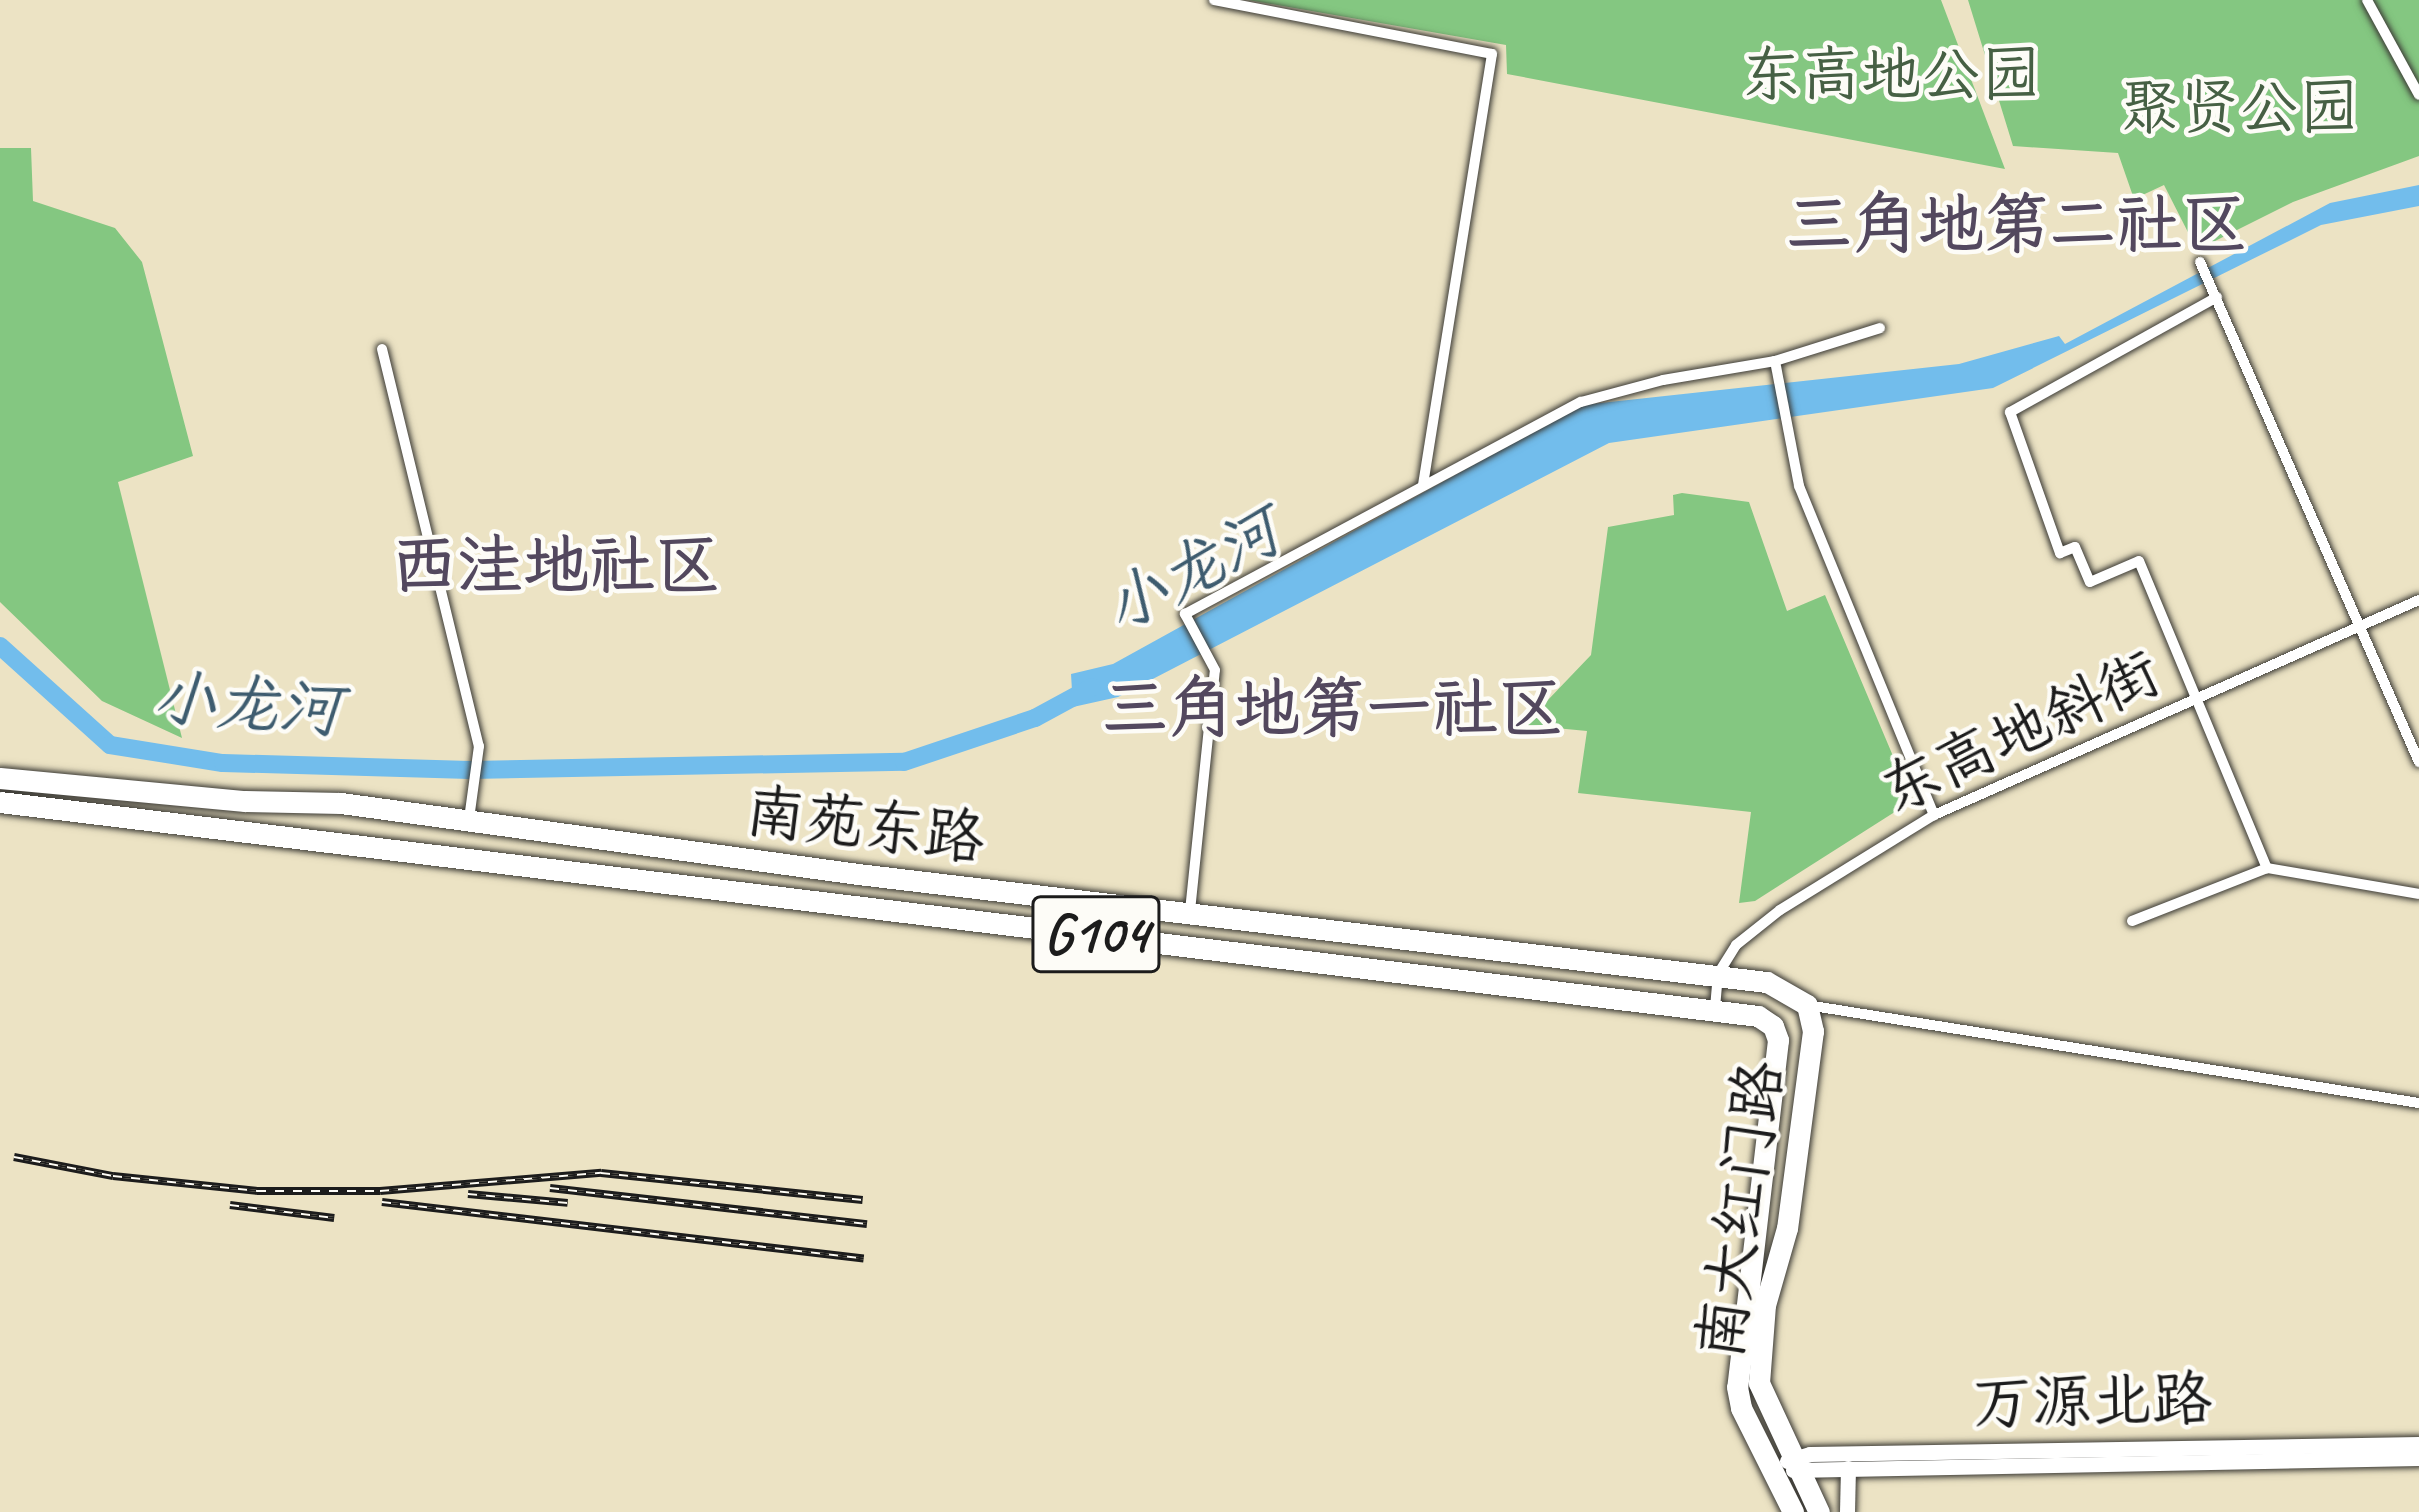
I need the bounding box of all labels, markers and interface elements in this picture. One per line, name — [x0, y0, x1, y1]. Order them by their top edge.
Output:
park label: 东高地公园 — [1741, 38, 2041, 110]
park label: 聚贤公园 — [2119, 71, 2359, 143]
district label: 三角地第二社区 — [1786, 185, 2248, 265]
water label: 小龙河 — [1091, 493, 1293, 649]
district label: 西洼地社区 — [391, 526, 721, 606]
street label: 东高地斜街 — [1869, 636, 2171, 828]
water label: 小龙河 — [150, 661, 344, 749]
district label: 三角地第一社区 — [1102, 669, 1564, 749]
street label: 南苑东路 — [742, 775, 988, 875]
road number: G104 — [1030, 883, 1162, 985]
street label: 南大红门路 — [1683, 1056, 1797, 1364]
street label: 万源北路 — [1971, 1363, 2213, 1439]

